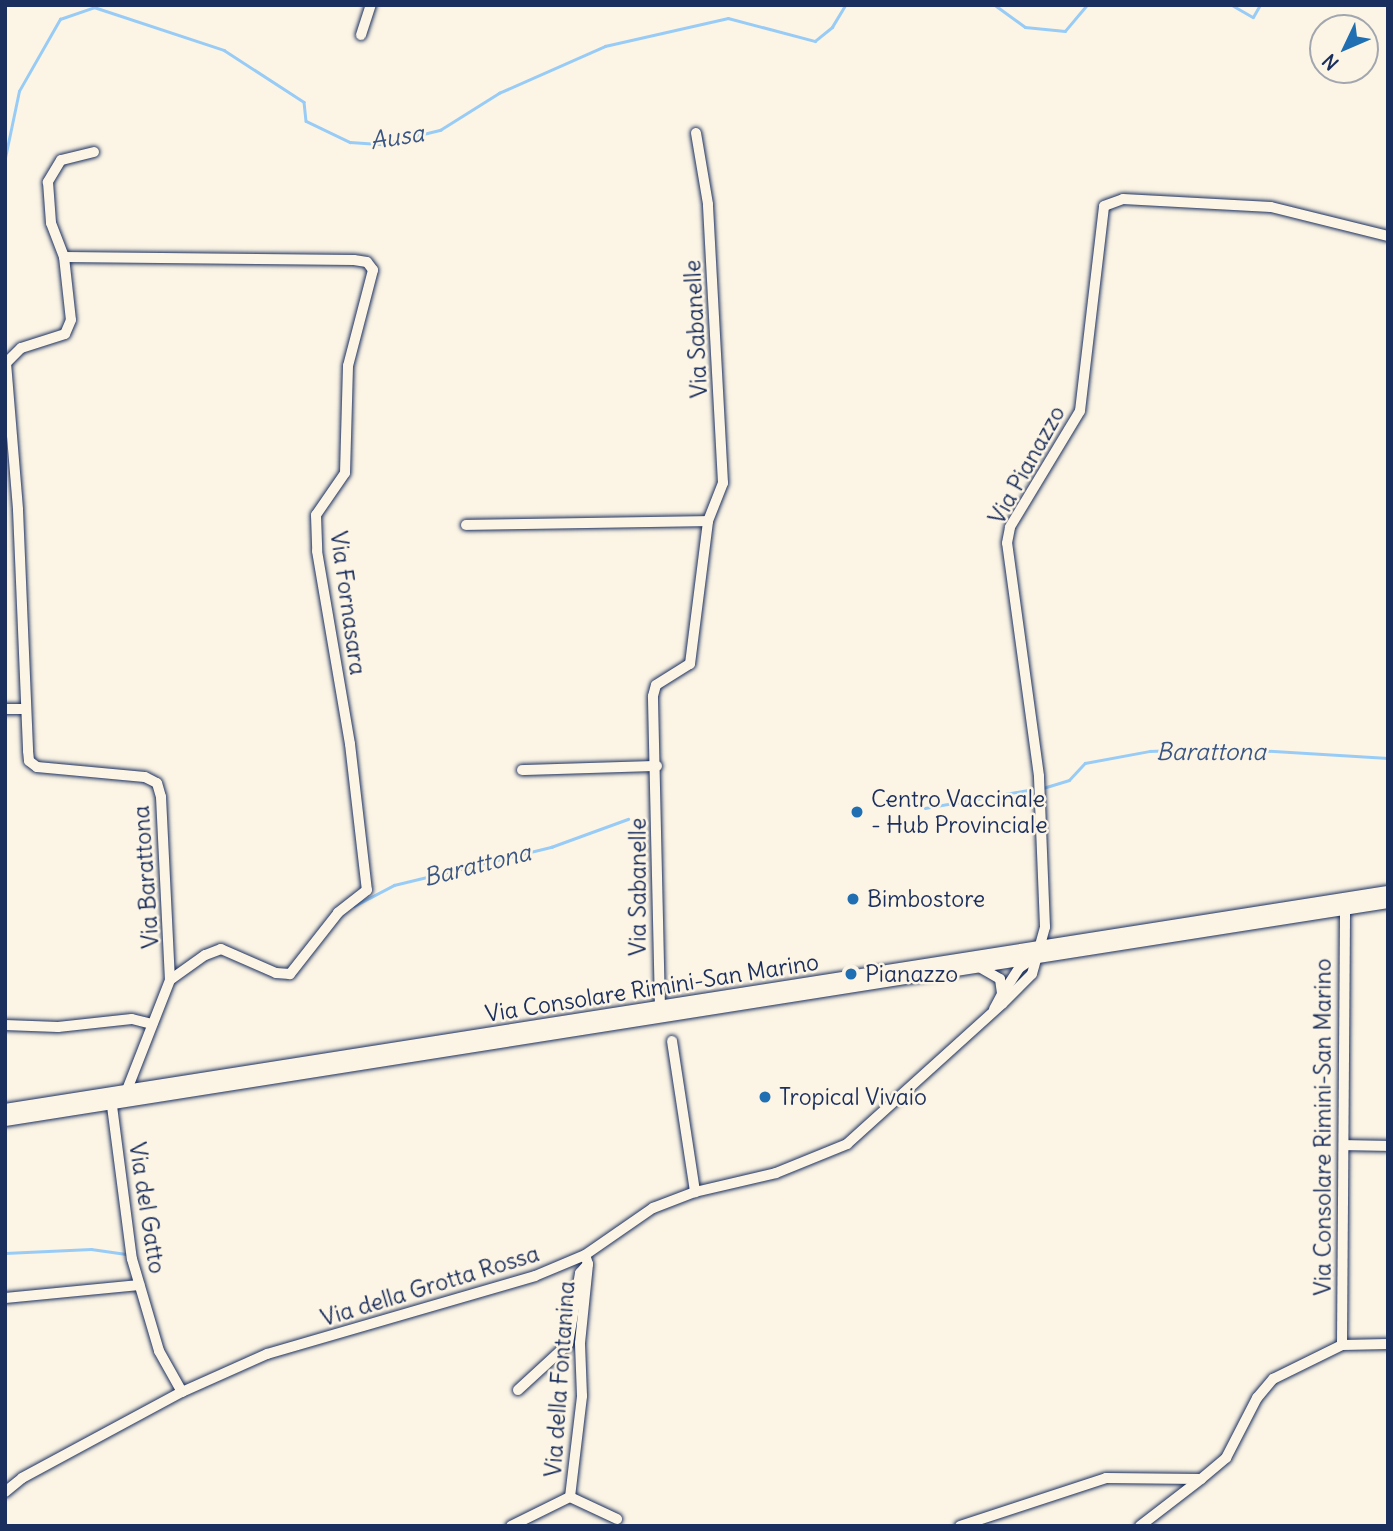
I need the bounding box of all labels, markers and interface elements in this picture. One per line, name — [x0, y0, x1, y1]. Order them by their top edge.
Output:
north arrow — [1309, 14, 1379, 84]
text: N — [1317, 49, 1344, 75]
water label: Ausa — [368, 119, 426, 155]
street label: Via Sabanelle — [679, 259, 713, 399]
street label: Via Pianazzo — [983, 401, 1071, 529]
street label: Via Fornasara — [324, 529, 372, 677]
water label: Barattona — [1156, 738, 1266, 766]
place label: Centro Vaccinale - Hub Provinciale — [871, 785, 1048, 839]
street label: Via Barattona — [127, 804, 165, 950]
marker: Centro Vaccinale - Hub Provinciale — [849, 804, 865, 820]
street label: Via Sabanelle — [624, 818, 652, 956]
water label: Barattona — [420, 838, 534, 892]
place label: Bimbostore — [867, 885, 985, 913]
marker: Bimbostore — [845, 891, 861, 907]
street label: Via Consolare Rimini-San Marino — [483, 948, 821, 1028]
street label: Via Consolare Rimini-San Marino — [1309, 958, 1337, 1296]
place label: Pianazzo — [865, 960, 958, 988]
marker: Pianazzo — [843, 966, 859, 982]
place label: Tropical Vivaio — [779, 1083, 927, 1111]
marker: Tropical Vivaio — [757, 1089, 773, 1105]
street label: Via del Gatto — [123, 1140, 171, 1276]
street label: Via della Grotta Rossa — [317, 1240, 543, 1332]
street label: Via della Fontanina — [539, 1280, 581, 1478]

